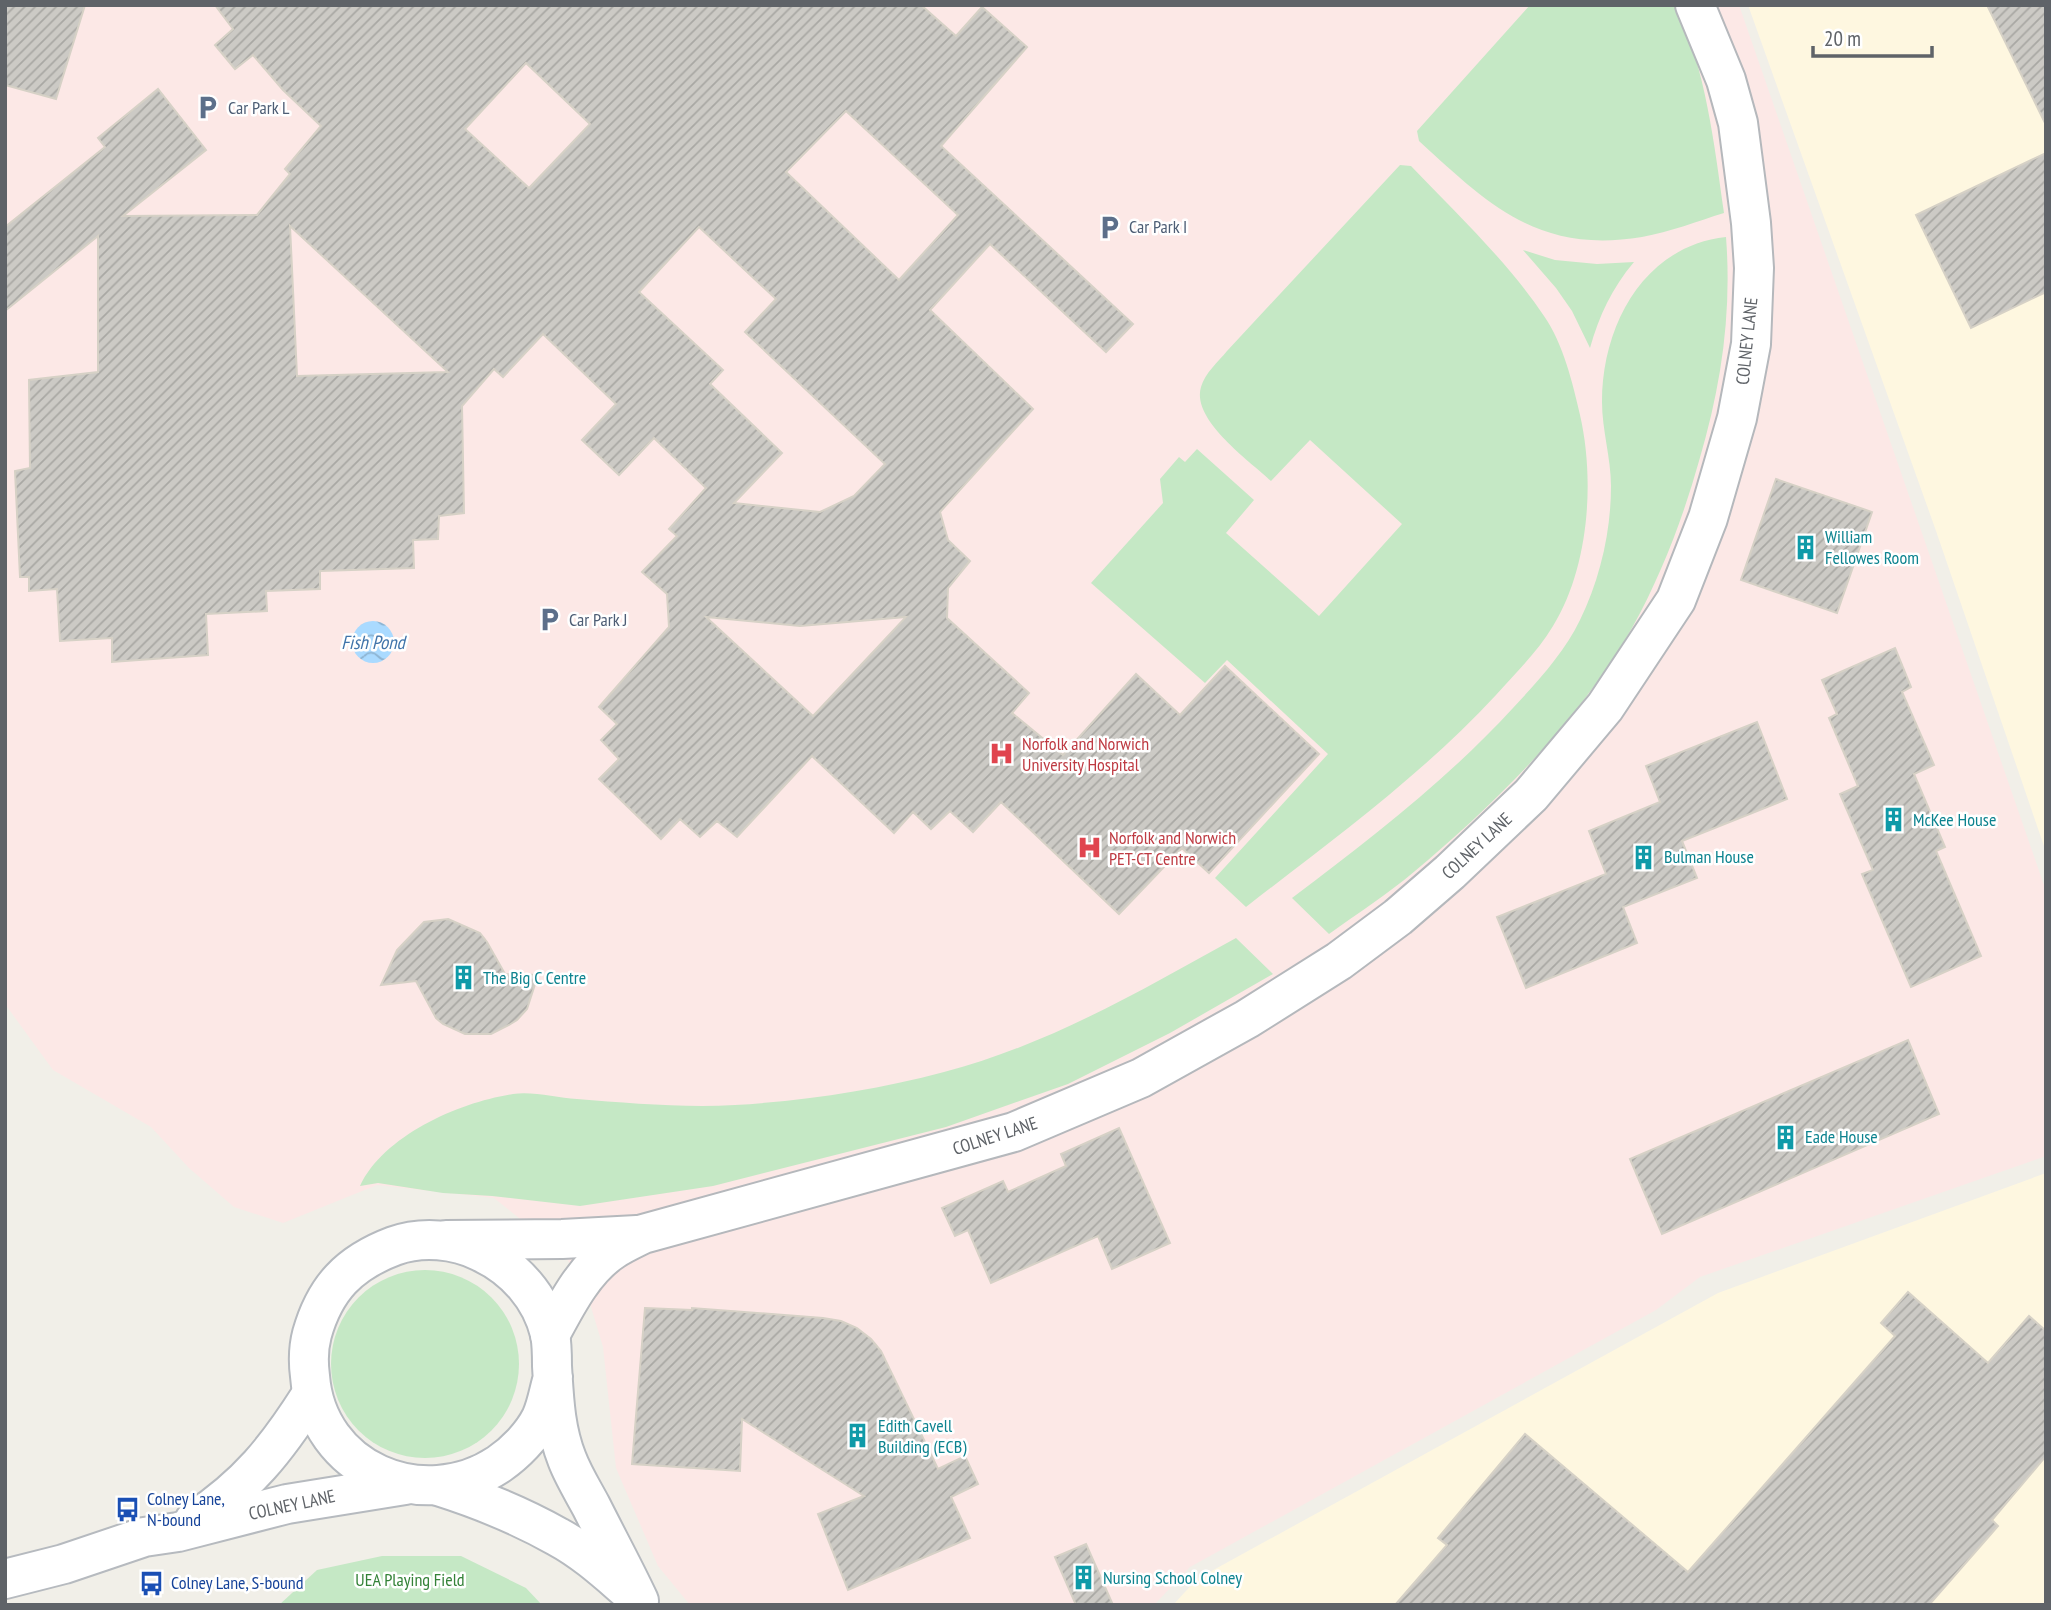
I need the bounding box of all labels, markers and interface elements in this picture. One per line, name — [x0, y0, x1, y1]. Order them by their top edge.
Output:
scale bar — [1813, 14, 1932, 58]
text: 20 m — [1824, 25, 1861, 52]
parking icon: Car Park L — [194, 94, 222, 122]
place label: Car Park L — [228, 96, 290, 119]
parking icon: Car Park I — [1095, 213, 1123, 241]
place label: Car Park I — [1129, 215, 1187, 238]
street label: COLNEY LANE — [1730, 296, 1763, 386]
place label: William Fellowes Room — [1825, 525, 1919, 569]
building icon: William Fellowes Room — [1791, 533, 1819, 561]
parking icon: Car Park J — [535, 606, 563, 634]
place label: Car Park J — [569, 608, 627, 631]
water label: Fish Pond — [341, 630, 408, 654]
place label: Norfolk and Norwich University Hospital — [1022, 732, 1149, 776]
hospital icon: Norfolk and Norwich University Hospital — [988, 740, 1016, 768]
building icon: McKee House — [1879, 806, 1907, 834]
street label: COLNEY LANE — [1437, 807, 1517, 884]
place label: McKee House — [1913, 808, 1996, 831]
place label: Norfolk and Norwich PET-CT Centre — [1109, 826, 1236, 870]
hospital icon: Norfolk and Norwich PET-CT Centre — [1075, 834, 1103, 862]
building icon: Bulman House — [1630, 843, 1658, 871]
place label: Bulman House — [1664, 845, 1754, 868]
building icon: The Big C Centre — [449, 964, 477, 992]
place label: The Big C Centre — [483, 966, 586, 989]
street label: COLNEY LANE — [950, 1111, 1040, 1160]
building icon: Eade House — [1771, 1123, 1799, 1151]
place label: Eade House — [1805, 1125, 1878, 1148]
place label: Edith Cavell Building (ECB) — [878, 1414, 967, 1458]
building icon: Edith Cavell Building (ECB) — [844, 1422, 872, 1450]
street label: COLNEY LANE — [247, 1484, 337, 1525]
place label: Colney Lane, N-bound — [147, 1487, 225, 1531]
bus stop icon: Colney Lane, N-bound — [113, 1495, 141, 1523]
building icon: Nursing School Colney — [1069, 1564, 1097, 1592]
place label: Nursing School Colney — [1103, 1566, 1242, 1589]
park label: UEA Playing Field — [355, 1568, 465, 1591]
bus stop icon: Colney Lane, S-bound — [137, 1569, 165, 1597]
place label: Colney Lane, S-bound — [171, 1571, 304, 1594]

